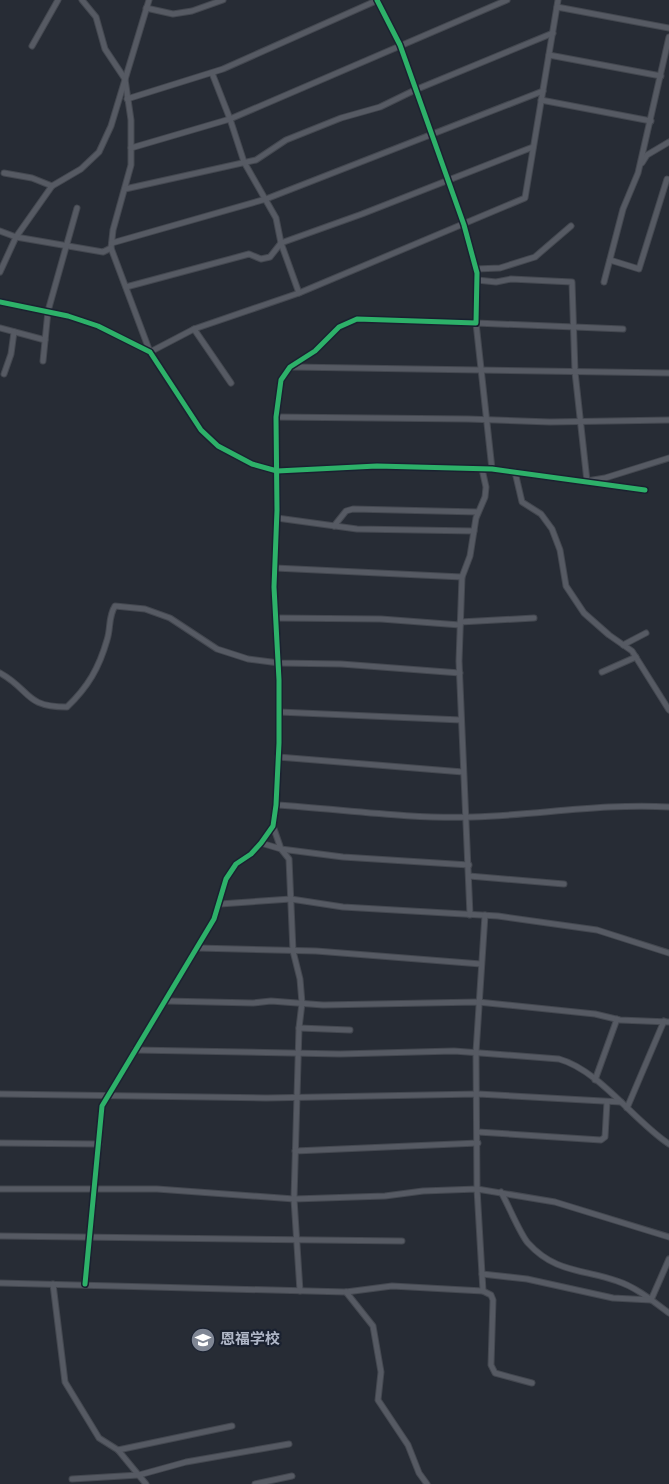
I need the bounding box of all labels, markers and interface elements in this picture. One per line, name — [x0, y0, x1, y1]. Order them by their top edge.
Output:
school or university icon: 恩福学校 — [190, 1327, 216, 1353]
place label: 恩福学校 — [220, 1330, 280, 1350]

